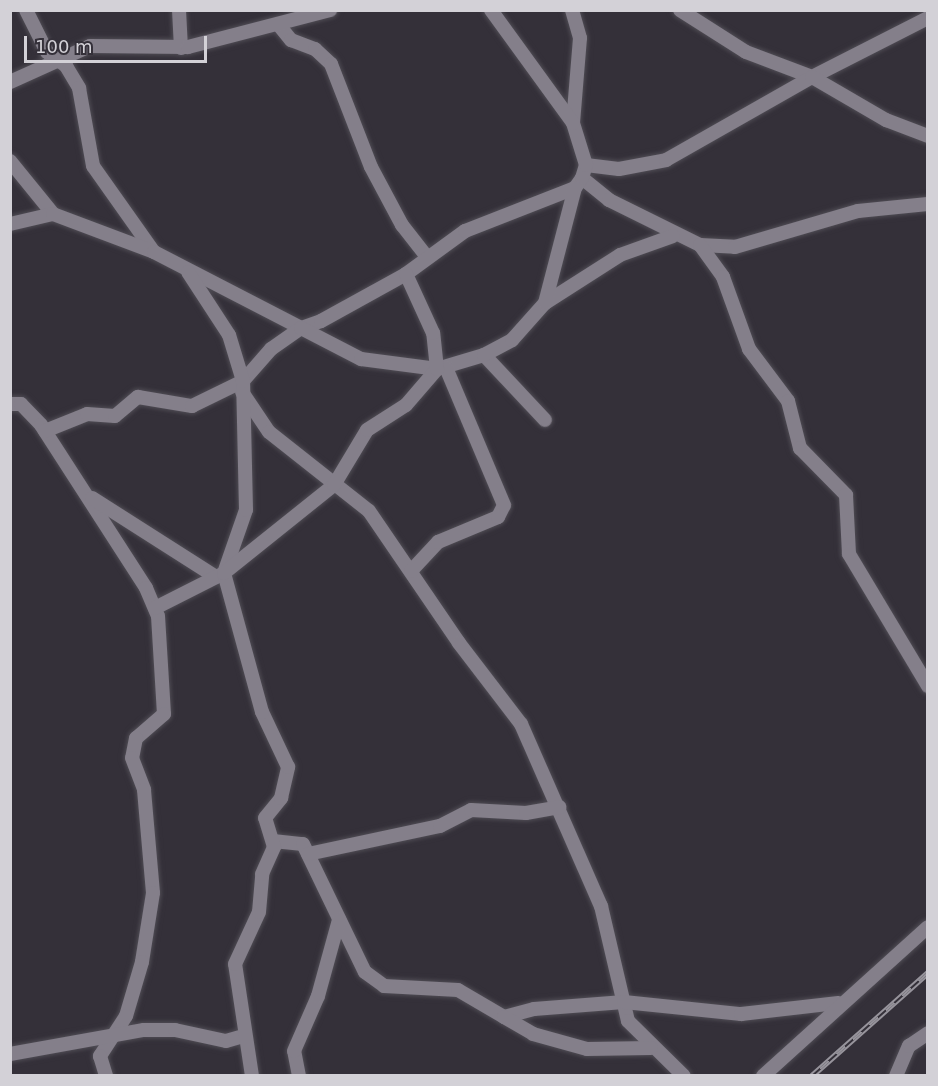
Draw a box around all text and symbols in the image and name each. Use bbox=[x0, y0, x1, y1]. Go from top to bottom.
scale bar bbox=[27, 24, 210, 62]
text: 100 m bbox=[35, 36, 93, 57]

